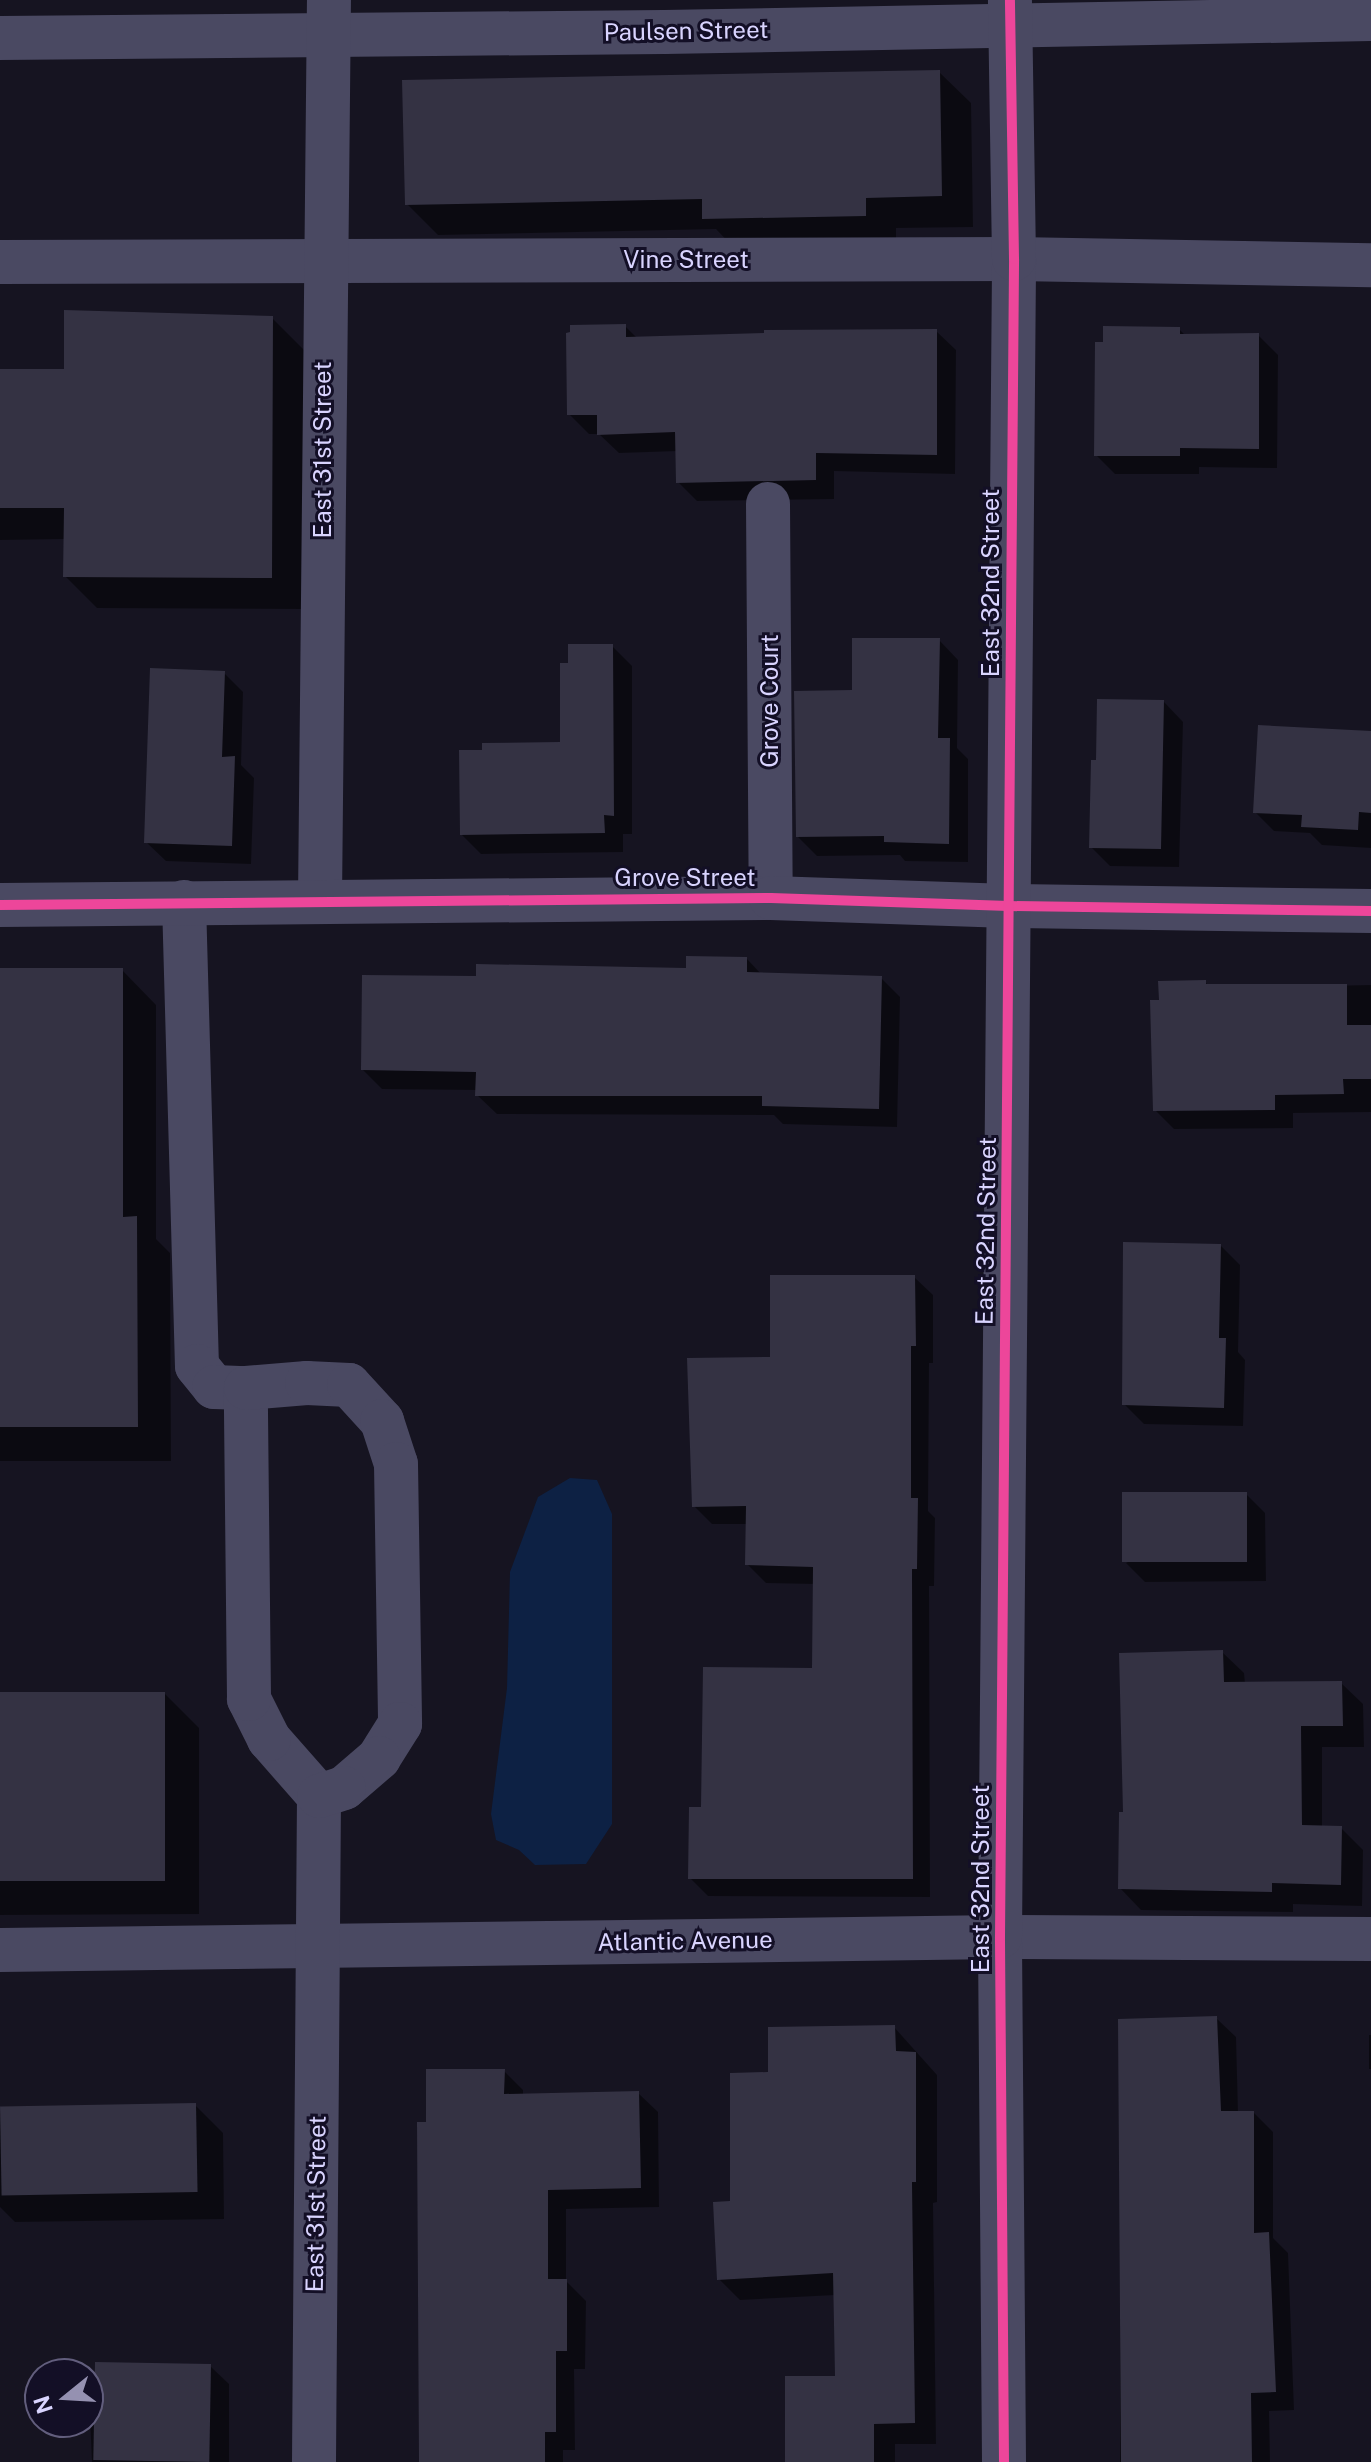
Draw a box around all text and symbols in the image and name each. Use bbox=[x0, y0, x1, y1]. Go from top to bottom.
street label: Paulsen Street bbox=[603, 15, 769, 47]
street label: Vine Street bbox=[623, 246, 749, 274]
street label: East 31st Street bbox=[309, 362, 337, 538]
street label: East 32nd Street bbox=[977, 489, 1005, 677]
street label: Grove Court bbox=[756, 634, 784, 768]
street label: Grove Street bbox=[614, 864, 756, 892]
street label: East 32nd Street bbox=[970, 1137, 1002, 1325]
street label: East 32nd Street bbox=[967, 1785, 995, 1973]
street label: Atlantic Avenue bbox=[597, 1925, 773, 1957]
street label: East 31st Street bbox=[300, 2115, 332, 2293]
north arrow bbox=[24, 2358, 104, 2438]
text: N bbox=[28, 2393, 58, 2417]

